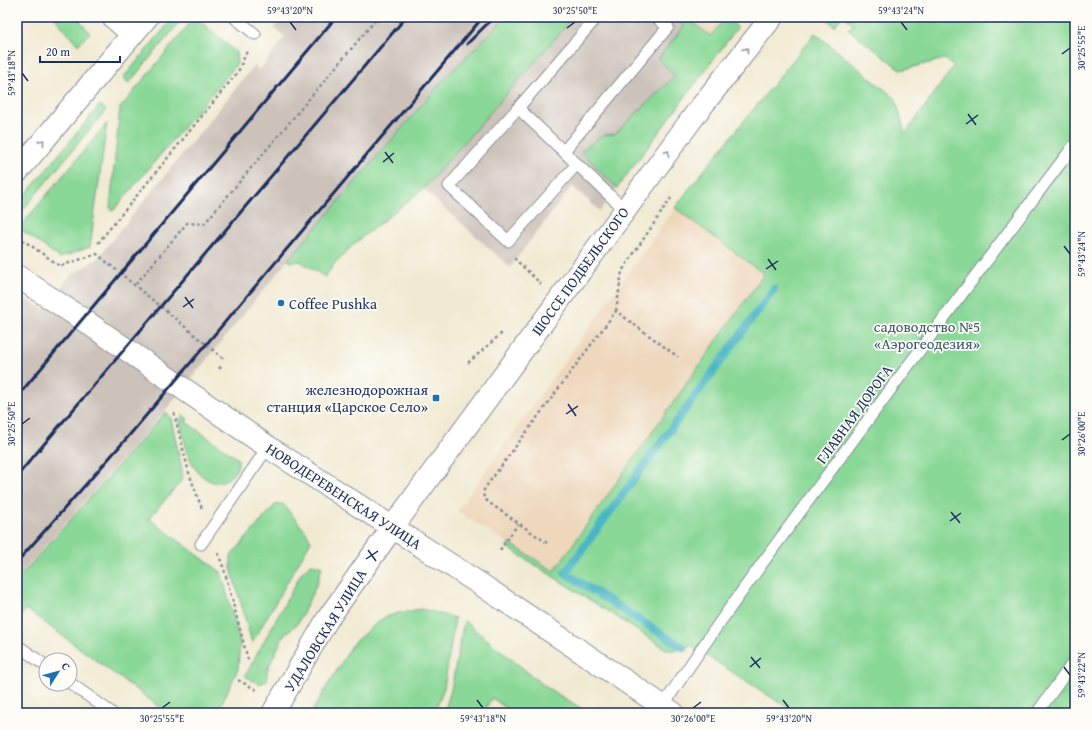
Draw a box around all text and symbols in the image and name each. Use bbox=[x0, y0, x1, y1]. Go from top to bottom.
text: 59°43'20"N bbox=[267, 3, 313, 18]
text: 30°25'50"E bbox=[553, 3, 597, 18]
text: 59°43'24"N bbox=[878, 3, 924, 18]
text: 30°25'55"E bbox=[1074, 26, 1089, 70]
scale bar bbox=[40, 38, 120, 64]
text: 20 m bbox=[46, 43, 70, 60]
one-way arrow bbox=[741, 48, 748, 55]
text: 59°43'18"N bbox=[4, 50, 19, 96]
one-way arrow bbox=[37, 140, 44, 147]
one-way arrow bbox=[662, 150, 670, 157]
street label: ШОССЕ ПОДБЕЛЬСКОГО bbox=[526, 203, 634, 339]
text: 59°43'24"N bbox=[1074, 231, 1089, 277]
place label: Coffee Pushka bbox=[289, 293, 377, 314]
marker: Coffee Pushka bbox=[276, 298, 286, 308]
park label: садоводство №5 «Аэрогеодезия» bbox=[874, 316, 980, 354]
street label: ГЛАВНАЯ ДОРОГА bbox=[811, 360, 897, 468]
place label: железнодорожная станция «Царское Село» bbox=[267, 379, 428, 417]
marker: железнодорожная станция «Царское Село» bbox=[431, 393, 441, 403]
text: 30°25'50"E bbox=[4, 402, 19, 446]
text: 30°26'00"E bbox=[1074, 412, 1089, 456]
street label: НОВОДЕРЕВЕНСКАЯ УЛИЦА bbox=[262, 438, 426, 554]
street label: УДАЛОВСКАЯ УЛИЦА bbox=[279, 565, 371, 695]
north arrow bbox=[38, 652, 78, 692]
text: 59°43'22"N bbox=[1074, 652, 1089, 698]
text: С bbox=[58, 659, 74, 673]
text: 30°25'55"E bbox=[140, 711, 184, 726]
text: 59°43'18"N bbox=[460, 711, 506, 726]
text: 30°26'00"E bbox=[671, 711, 715, 726]
text: 59°43'20"N bbox=[766, 711, 812, 726]

